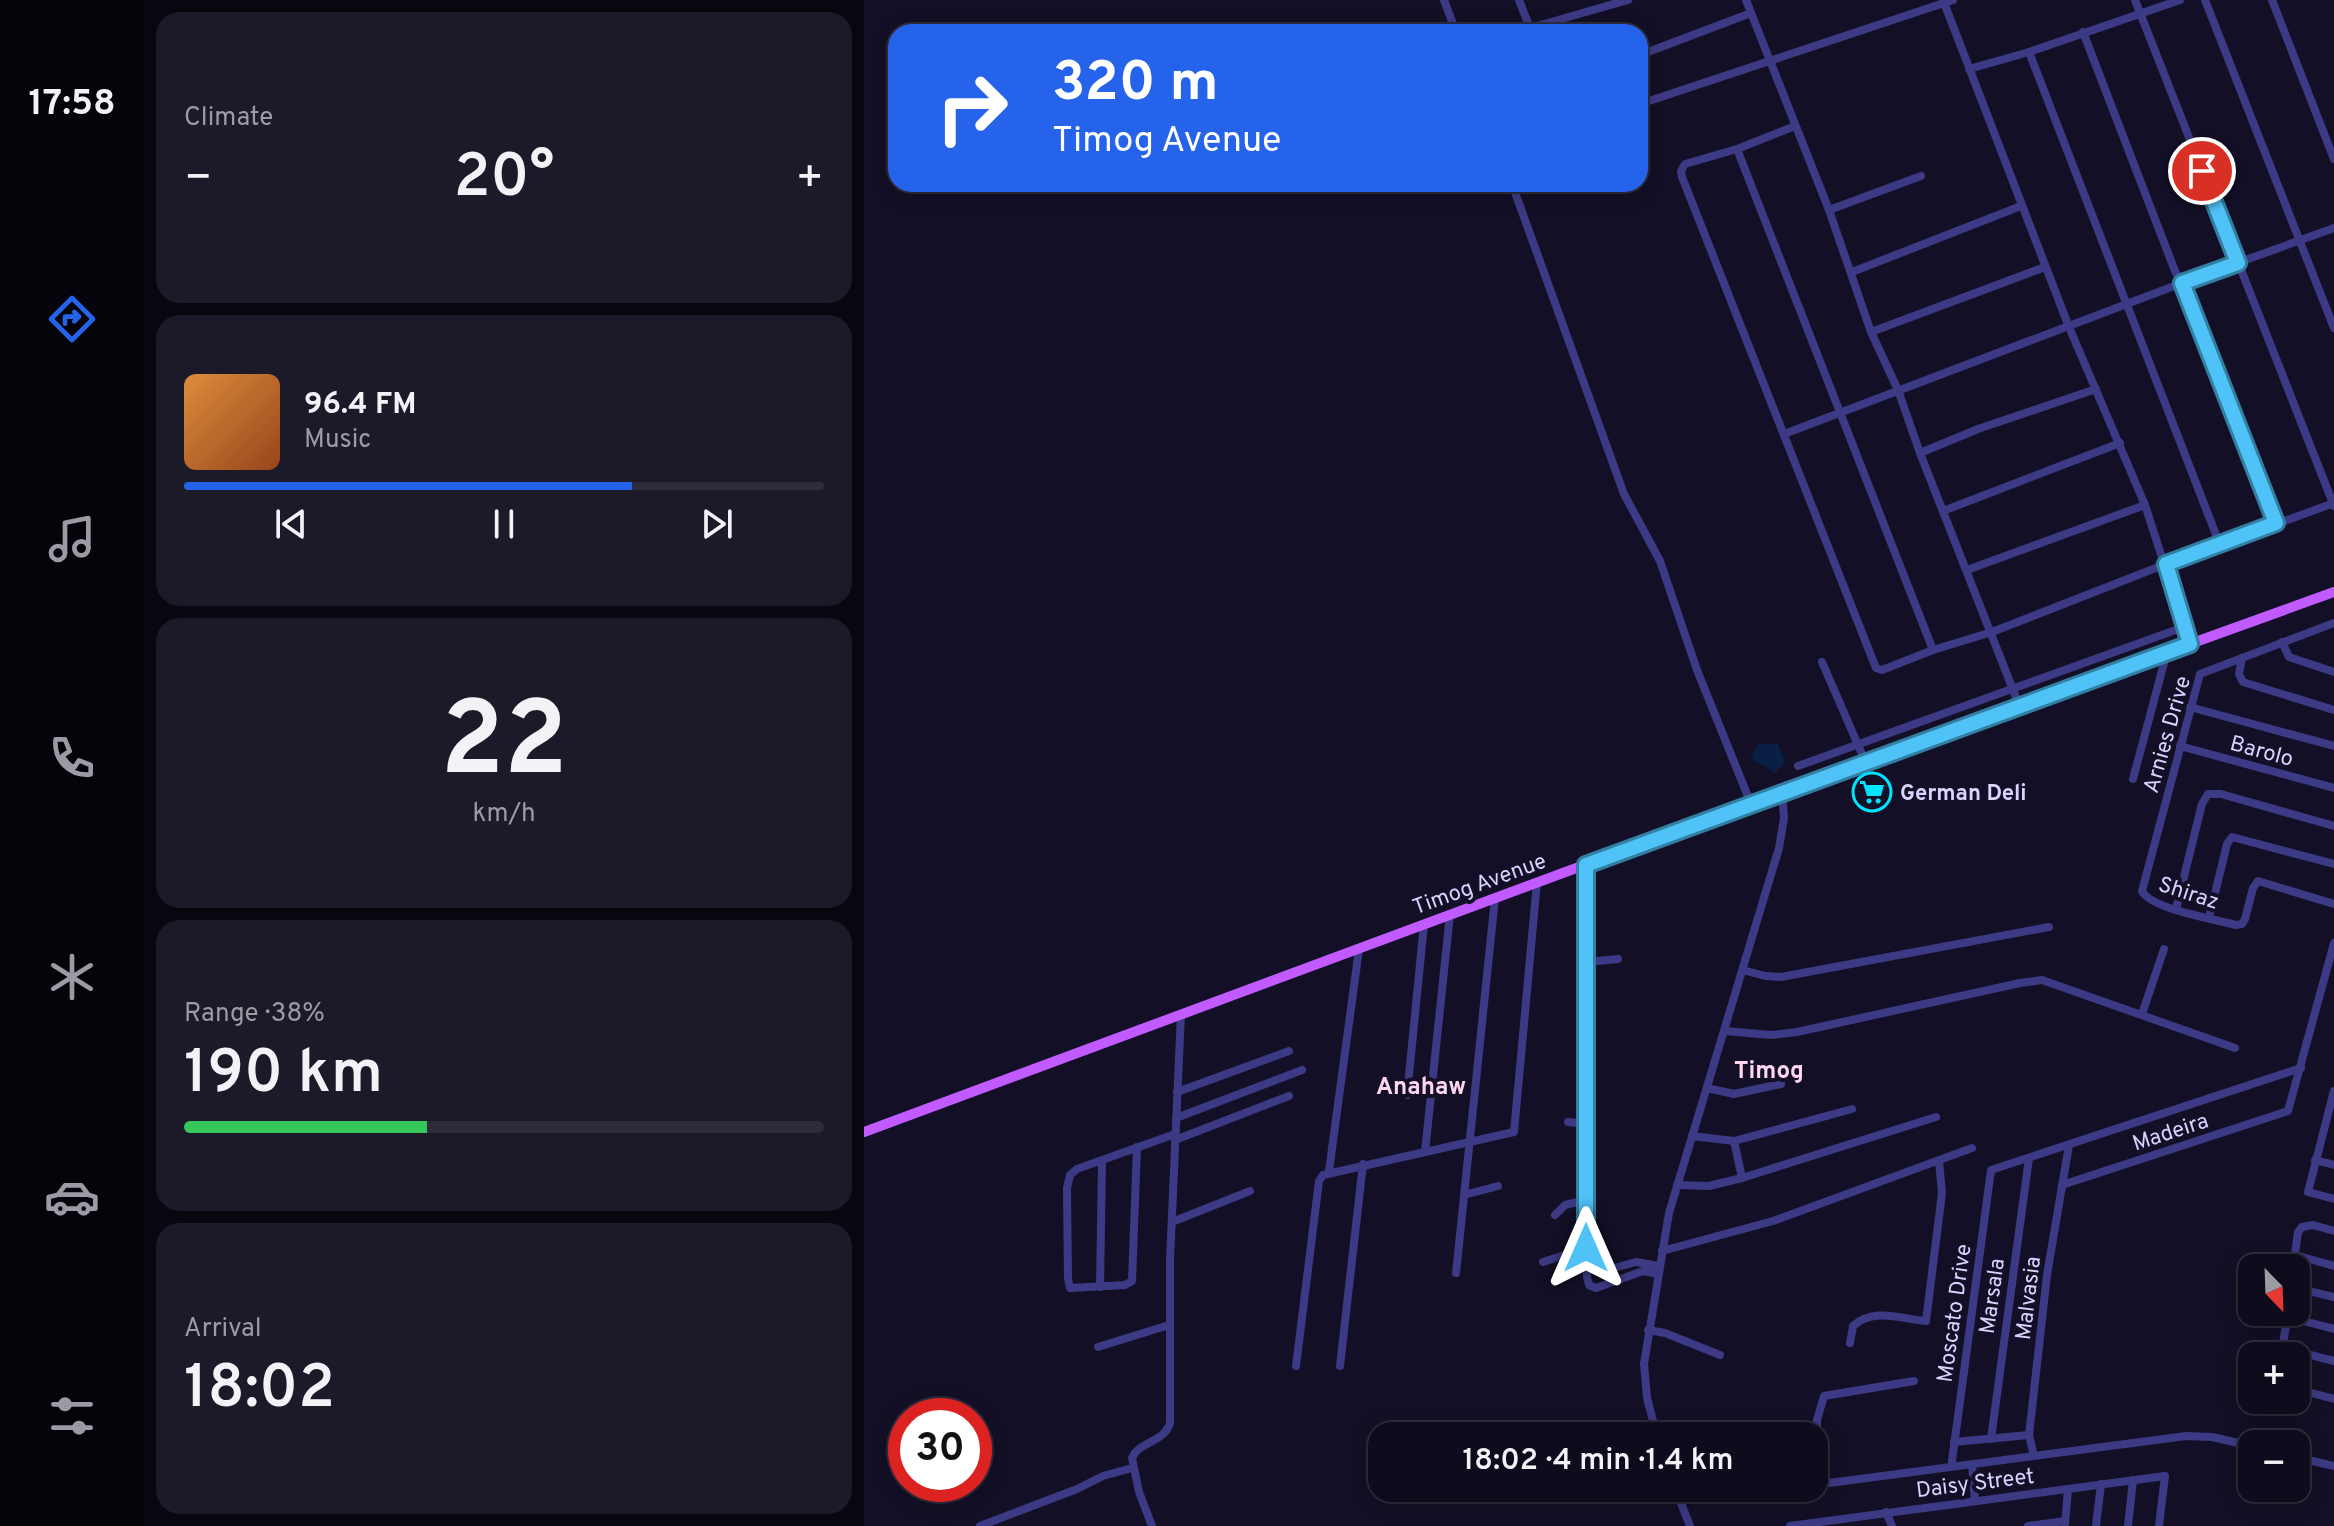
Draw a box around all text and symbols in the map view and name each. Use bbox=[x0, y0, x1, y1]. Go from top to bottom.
text: 320 m bbox=[1052, 50, 1219, 120]
icon: right bbox=[920, 56, 1024, 160]
text: 17:58 bbox=[28, 82, 116, 128]
text: Climate bbox=[184, 102, 273, 135]
text: Timog Avenue bbox=[1052, 119, 1281, 165]
pin bbox=[2168, 137, 2236, 205]
text: 20° bbox=[454, 142, 554, 218]
icon: arrive bbox=[2180, 149, 2224, 193]
text: − bbox=[184, 152, 212, 208]
text: + bbox=[796, 152, 824, 208]
icon: directions bbox=[44, 291, 100, 347]
text: 96.4 FM bbox=[304, 387, 416, 424]
text: Music bbox=[304, 424, 371, 457]
icon: previous bbox=[269, 502, 313, 546]
icon: pause bbox=[482, 502, 526, 546]
icon: next bbox=[695, 502, 739, 546]
icon: music bbox=[44, 511, 100, 567]
street label: Arnies Drive bbox=[2139, 673, 2198, 796]
text: 22 bbox=[440, 680, 568, 812]
icon: phone bbox=[44, 730, 100, 786]
street label: Barolo bbox=[2227, 731, 2296, 774]
supermarket icon: German Deli bbox=[1851, 771, 1893, 813]
place label: German Deli bbox=[1900, 781, 2027, 808]
text: km/h bbox=[472, 798, 536, 831]
street label: Timog Avenue bbox=[1409, 849, 1550, 922]
street label: Shiraz bbox=[2155, 872, 2222, 917]
icon: climate bbox=[44, 949, 100, 1005]
text: Range · 38% bbox=[184, 998, 325, 1031]
text: 190 km bbox=[184, 1038, 383, 1114]
district label: Timog bbox=[1734, 1057, 1804, 1087]
district label: Anahaw bbox=[1376, 1073, 1466, 1103]
street label: Madeira bbox=[2129, 1108, 2212, 1158]
icon: car bbox=[44, 1169, 100, 1225]
position arrow bbox=[1544, 1206, 1628, 1290]
street label: Moscato Drive bbox=[1932, 1242, 1979, 1384]
north arrow bbox=[2238, 1254, 2310, 1326]
map controls bbox=[2238, 1254, 2310, 1502]
street label: Malvasia bbox=[2011, 1255, 2048, 1342]
street label: Marsala bbox=[1975, 1257, 2012, 1336]
text: Arrival bbox=[184, 1313, 262, 1346]
button: + bbox=[2238, 1342, 2310, 1414]
text: 18:02 bbox=[184, 1353, 335, 1429]
icon: filters bbox=[44, 1388, 100, 1444]
speed limit sign: 30 bbox=[888, 1398, 992, 1502]
button: − bbox=[2238, 1430, 2310, 1502]
text: 18:02 · 4 min · 1.4 km bbox=[1463, 1443, 1733, 1480]
street label: Daisy Street bbox=[1915, 1464, 2036, 1505]

